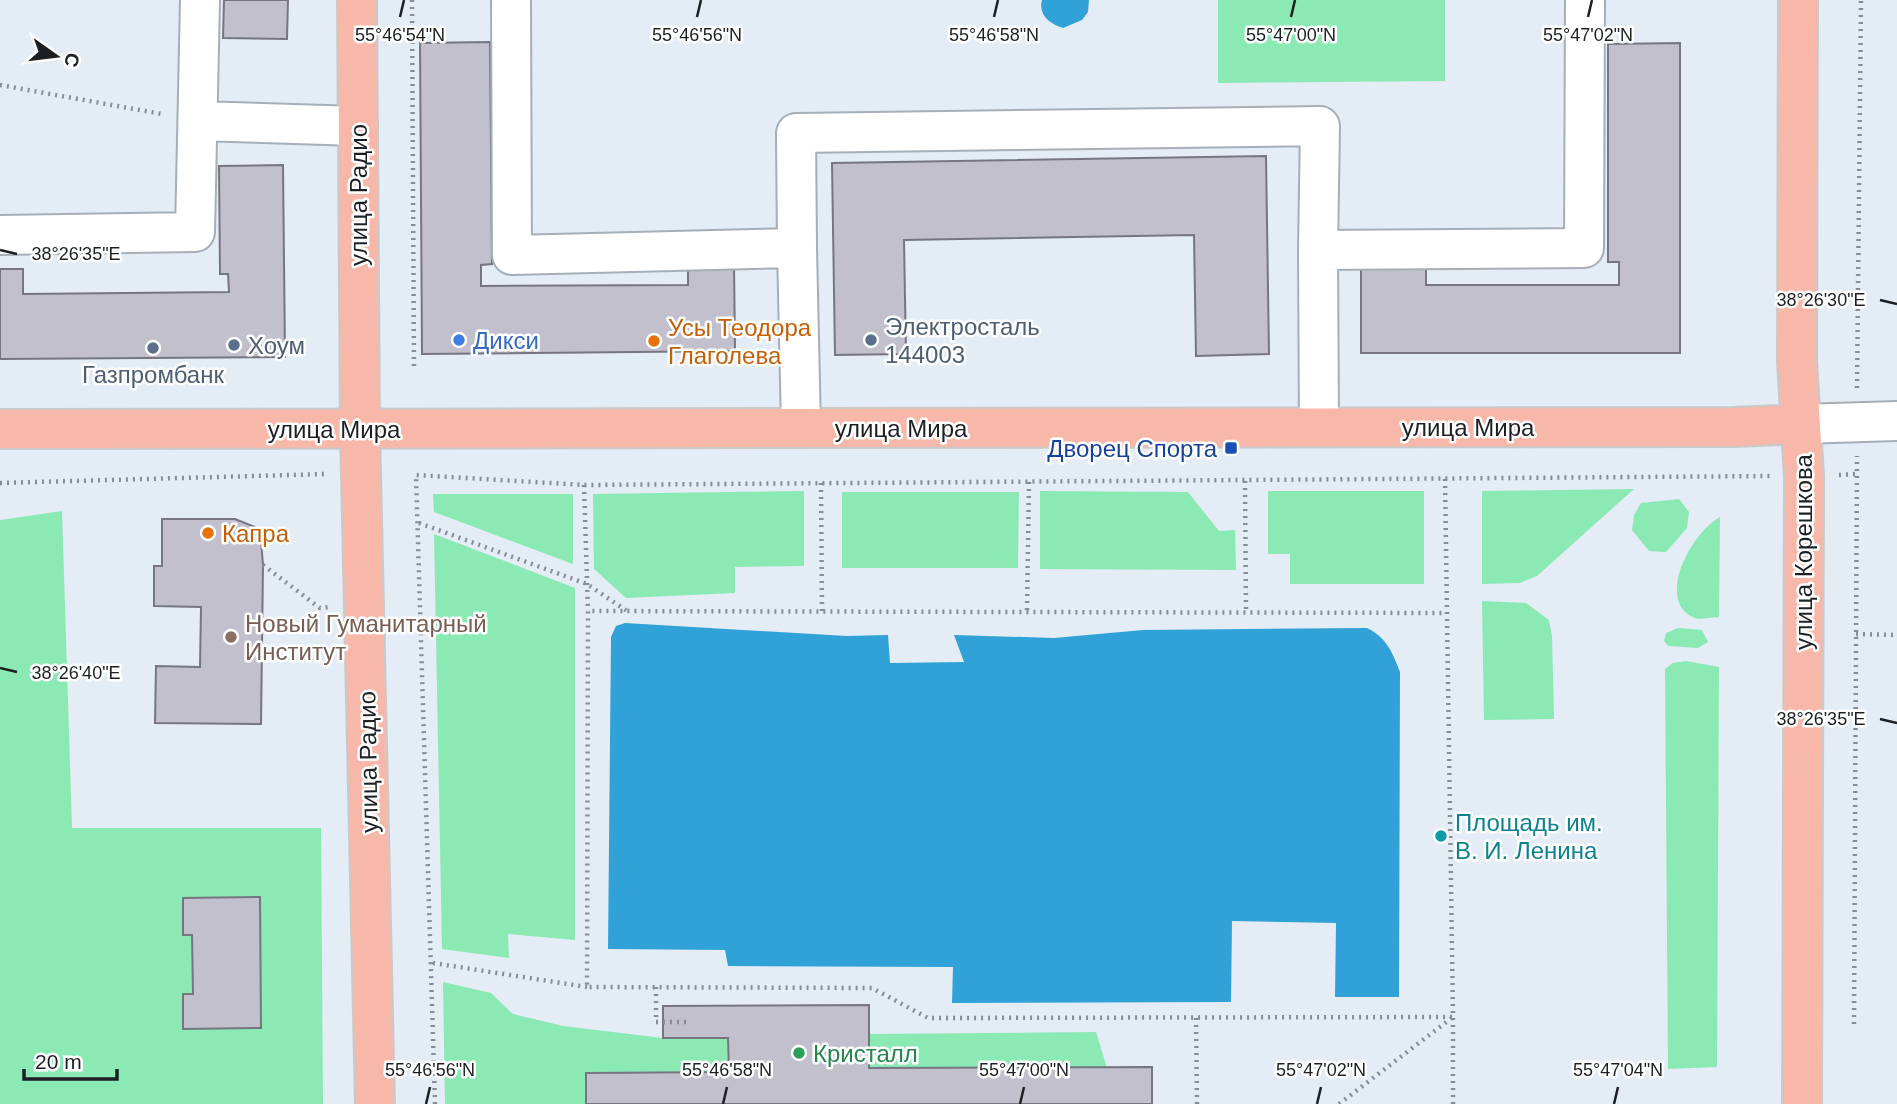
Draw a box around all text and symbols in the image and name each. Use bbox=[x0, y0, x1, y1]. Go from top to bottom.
north arrow bbox=[21, 21, 91, 91]
text: 55°46'54"N bbox=[355, 25, 445, 45]
text: 55°46'56"N bbox=[652, 25, 742, 45]
text: 55°46'58"N bbox=[949, 25, 1039, 45]
text: 55°47'00"N bbox=[1246, 25, 1336, 45]
text: 55°47'02"N bbox=[1543, 25, 1633, 45]
text: С bbox=[60, 51, 84, 69]
street label: улица Радио bbox=[345, 124, 372, 266]
text: 38°26'35"E bbox=[31, 244, 121, 264]
text: 38°26'30"E bbox=[1776, 290, 1866, 310]
place label: Электросталь 144003 bbox=[885, 313, 1040, 368]
place label: Усы Теодора Глаголева bbox=[668, 314, 812, 369]
place label: Дикси bbox=[473, 327, 539, 354]
place label: Хоум bbox=[248, 332, 305, 359]
marker: Дикси bbox=[451, 332, 467, 348]
marker: Электросталь 144003 bbox=[863, 332, 879, 348]
marker: Усы Теодора Глаголева bbox=[646, 333, 662, 349]
marker: Хоум bbox=[226, 337, 242, 353]
marker: Газпромбанк bbox=[145, 340, 161, 356]
place label: Газпромбанк bbox=[82, 361, 224, 388]
street label: улица Мира bbox=[1402, 414, 1535, 441]
street label: улица Мира bbox=[835, 415, 968, 442]
street label: улица Мира bbox=[268, 416, 401, 443]
place label: Дворец Спорта bbox=[1047, 435, 1218, 462]
marker: Дворец Спорта bbox=[1223, 440, 1239, 456]
street label: улица Корешкова bbox=[1790, 453, 1817, 650]
place label: Капра bbox=[222, 520, 290, 547]
marker: Капра bbox=[200, 525, 216, 541]
place label: Новый Гуманитарный Институт bbox=[245, 610, 487, 665]
marker: Новый Гуманитарный Институт bbox=[223, 629, 239, 645]
text: 38°26'40"E bbox=[31, 663, 121, 683]
street label: улица Радио bbox=[353, 691, 383, 833]
text: 38°26'35"E bbox=[1776, 709, 1866, 729]
place label: Площадь им. В. И. Ленина bbox=[1455, 809, 1603, 864]
marker: Площадь им. В. И. Ленина bbox=[1433, 828, 1449, 844]
scale bar bbox=[24, 1038, 117, 1082]
place label: Кристалл bbox=[813, 1040, 918, 1067]
marker: Кристалл bbox=[791, 1045, 807, 1061]
text: 20 m bbox=[35, 1050, 82, 1073]
text: 55°46'56"N bbox=[385, 1060, 475, 1080]
text: 55°46'58"N bbox=[682, 1060, 772, 1080]
text: 55°47'00"N bbox=[979, 1060, 1069, 1080]
text: 55°47'02"N bbox=[1276, 1060, 1366, 1080]
text: 55°47'04"N bbox=[1573, 1060, 1663, 1080]

